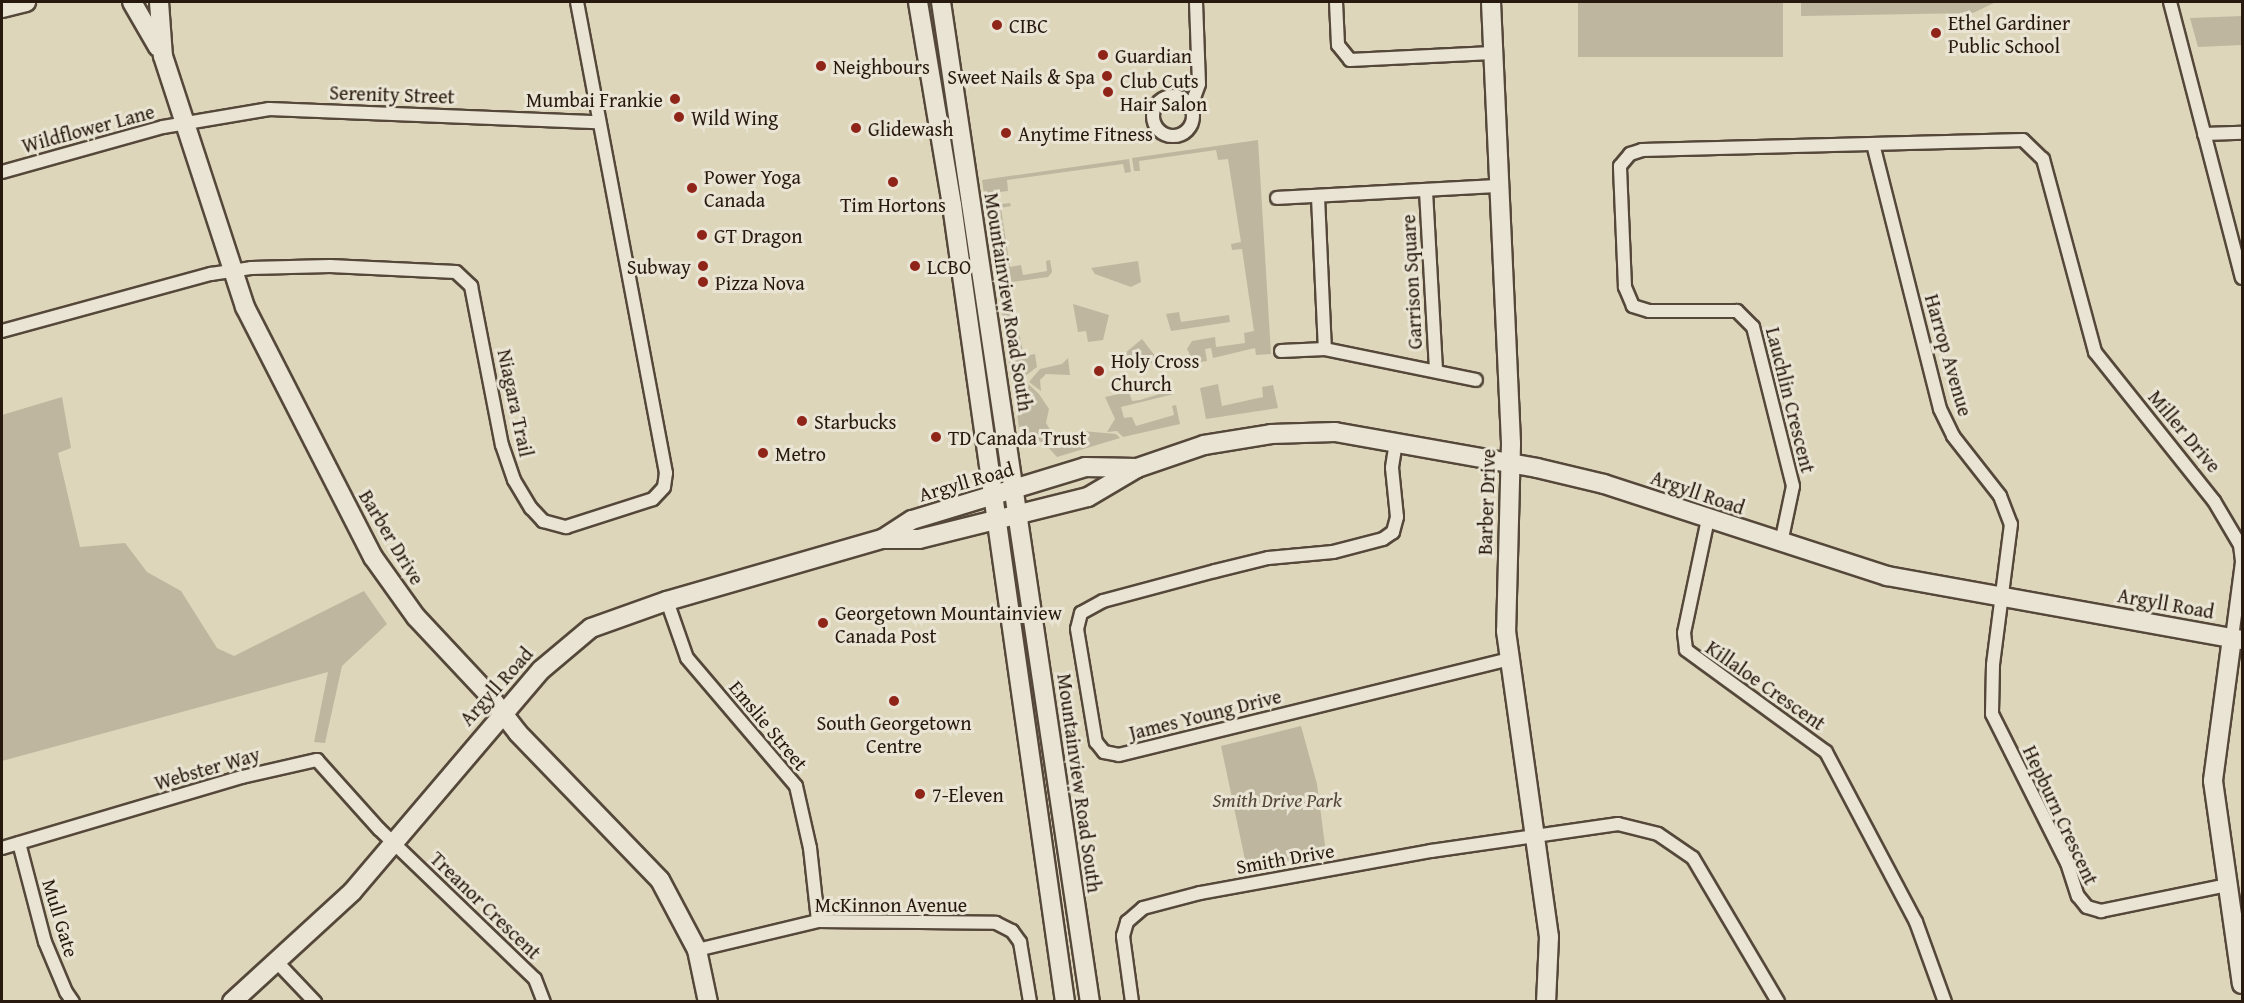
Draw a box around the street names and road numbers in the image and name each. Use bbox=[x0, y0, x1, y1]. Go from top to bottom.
street label: Serenity Street bbox=[329, 80, 455, 108]
street label: Wildflower Lane bbox=[19, 99, 157, 157]
street label: Mountainview Road South bbox=[980, 191, 1038, 413]
street label: Garrison Square bbox=[1395, 214, 1427, 350]
street label: Harrop Avenue bbox=[1920, 291, 1978, 419]
street label: Lauchlin Crescent bbox=[1761, 325, 1821, 475]
street label: Niagara Trail bbox=[493, 347, 539, 459]
street label: Miller Drive bbox=[2144, 385, 2226, 477]
street label: Barber Drive bbox=[1472, 448, 1500, 556]
street label: Argyll Road bbox=[916, 456, 1016, 506]
street label: Argyll Road bbox=[1648, 465, 1748, 519]
street label: Barber Drive bbox=[354, 485, 430, 589]
street label: Argyll Road bbox=[2116, 583, 2216, 623]
street label: Killaloe Crescent bbox=[1702, 635, 1830, 735]
street label: Argyll Road bbox=[454, 642, 538, 730]
street label: Mountainview Road South bbox=[1053, 672, 1107, 894]
street label: Emslie Street bbox=[724, 675, 814, 775]
street label: James Young Drive bbox=[1126, 683, 1284, 745]
street label: Webster Way bbox=[151, 741, 263, 795]
street label: Hepburn Crescent bbox=[2018, 741, 2104, 889]
street label: Smith Drive bbox=[1234, 838, 1336, 878]
street label: Treanor Crescent bbox=[426, 846, 546, 964]
street label: Mull Gate bbox=[38, 876, 84, 960]
street label: McKinnon Avenue bbox=[815, 892, 967, 916]

